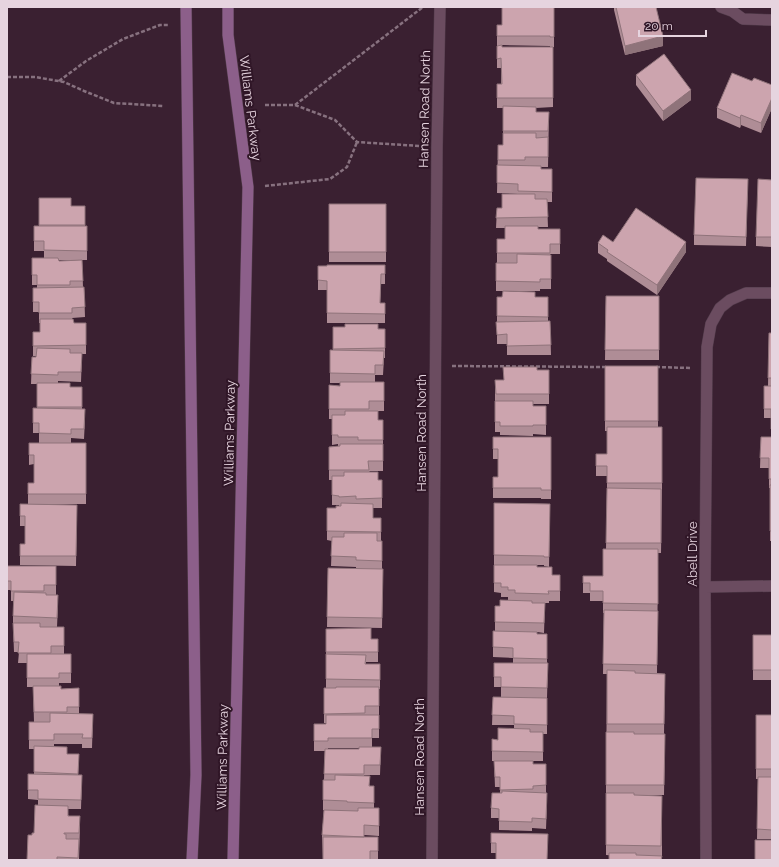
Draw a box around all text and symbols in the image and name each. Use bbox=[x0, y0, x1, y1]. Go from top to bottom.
scale bar bbox=[639, 12, 706, 38]
text: 20 m bbox=[645, 19, 673, 33]
street label: Hansen Road North bbox=[416, 50, 433, 168]
street label: Williams Parkway bbox=[237, 55, 264, 162]
street label: Hansen Road North bbox=[414, 374, 429, 492]
street label: Williams Parkway bbox=[221, 380, 238, 486]
street label: Abell Drive bbox=[685, 521, 700, 587]
street label: Hansen Road North bbox=[412, 698, 427, 816]
street label: Williams Parkway bbox=[214, 704, 231, 810]

